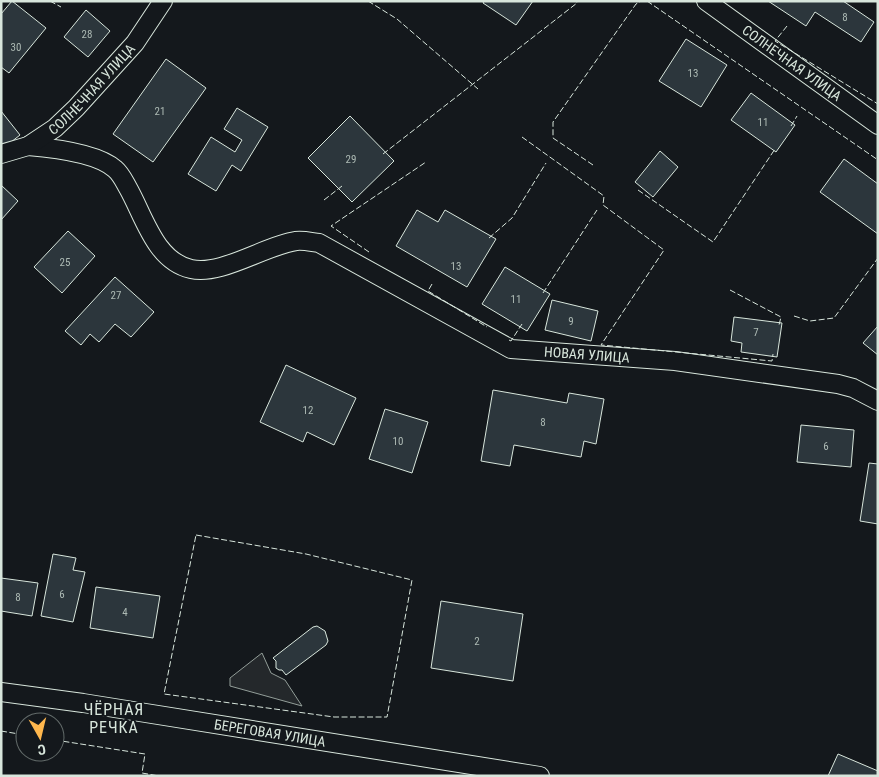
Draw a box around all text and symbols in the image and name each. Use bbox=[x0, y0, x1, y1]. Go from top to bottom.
house number: 8 bbox=[842, 11, 848, 24]
street label: СОЛНЕЧНАЯ УЛИЦА bbox=[739, 22, 845, 104]
house number: 28 bbox=[82, 28, 92, 41]
house number: 30 bbox=[11, 41, 21, 54]
street label: СОЛНЕЧНАЯ УЛИЦА bbox=[46, 41, 138, 138]
house number: 13 bbox=[688, 67, 698, 80]
house number: 21 bbox=[155, 105, 165, 118]
house number: 11 bbox=[758, 116, 768, 129]
house number: 29 bbox=[346, 153, 356, 166]
house number: 25 bbox=[60, 256, 70, 269]
house number: 13 bbox=[451, 260, 461, 273]
house number: 27 bbox=[111, 289, 121, 302]
house number: 11 bbox=[511, 293, 521, 306]
house number: 9 bbox=[568, 315, 574, 328]
house number: 7 bbox=[753, 326, 759, 339]
street label: НОВАЯ УЛИЦА bbox=[544, 343, 630, 366]
house number: 12 bbox=[303, 404, 313, 417]
house number: 8 bbox=[540, 416, 546, 429]
house number: 10 bbox=[393, 435, 403, 448]
house number: 6 bbox=[823, 440, 829, 453]
house number: 6 bbox=[59, 588, 65, 601]
house number: 8 bbox=[15, 591, 21, 604]
house number: 4 bbox=[122, 606, 128, 619]
house number: 2 bbox=[474, 635, 480, 648]
district label: ЧЁРНАЯ РЕЧКА bbox=[84, 700, 144, 737]
north arrow bbox=[15, 712, 65, 762]
street label: БЕРЕГОВАЯ УЛИЦА bbox=[213, 716, 327, 750]
text: С bbox=[37, 741, 47, 758]

